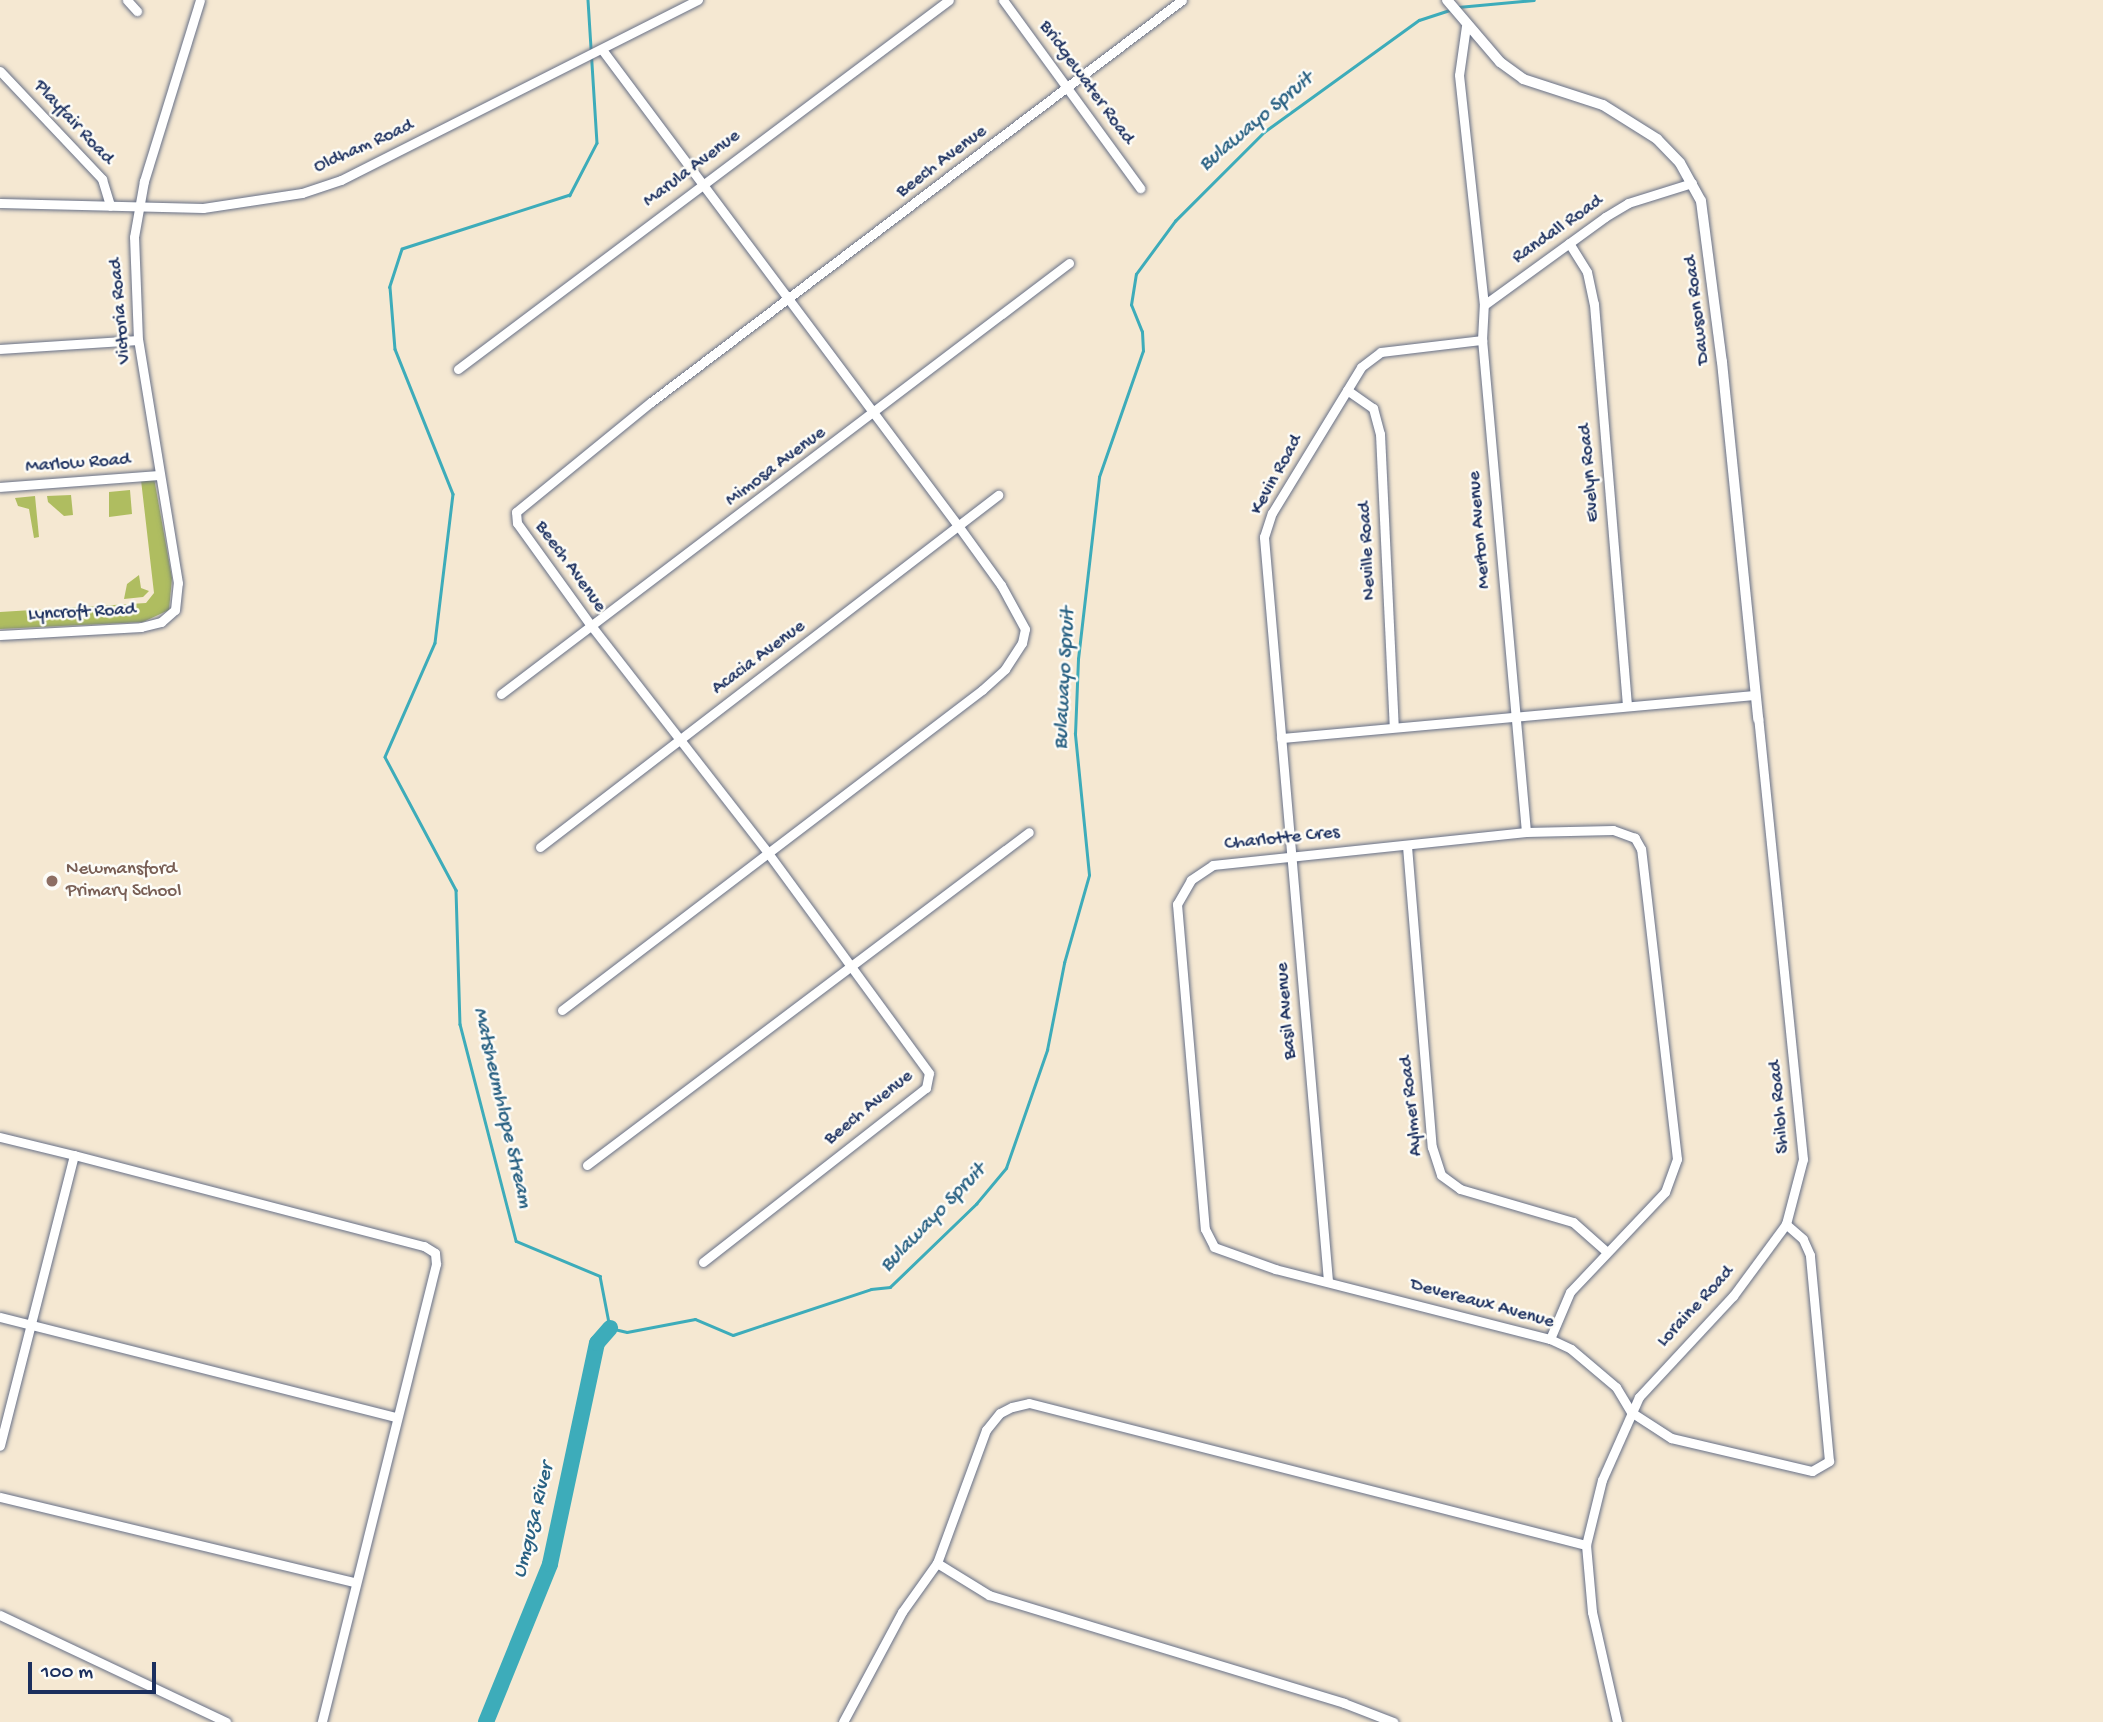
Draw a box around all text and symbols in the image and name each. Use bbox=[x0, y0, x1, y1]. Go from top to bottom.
street label: Bridgewater Road bbox=[1033, 16, 1139, 150]
water label: Bulawayo Spruit bbox=[1195, 68, 1319, 178]
street label: Playfair Road bbox=[28, 76, 118, 170]
street label: Oldham Road bbox=[310, 115, 418, 179]
street label: Beech Avenue bbox=[892, 121, 992, 203]
street label: Marula Avenue bbox=[639, 125, 745, 213]
street label: Randall Road bbox=[1508, 190, 1608, 270]
street label: Dawson Road bbox=[1680, 254, 1716, 366]
street label: Victoria Road bbox=[105, 257, 137, 365]
street label: Mimosa Avenue bbox=[721, 422, 831, 512]
street label: Evelyn Road bbox=[1574, 423, 1606, 523]
street label: Kevin Road bbox=[1246, 431, 1308, 519]
street label: Marlow Road bbox=[25, 449, 131, 479]
street label: Merton Avenue bbox=[1464, 470, 1496, 590]
street label: Neville Road bbox=[1354, 501, 1382, 601]
street label: Beech Avenue bbox=[529, 517, 611, 617]
street label: Lyncroft Road bbox=[28, 599, 136, 627]
water label: Bulawayo Spruit bbox=[1050, 608, 1082, 750]
street label: Acacia Avenue bbox=[708, 616, 810, 700]
street label: Charlotte Cres bbox=[1223, 822, 1341, 856]
place label: Newmansford Primary School bbox=[66, 859, 181, 903]
marker: Newmansford Primary School bbox=[44, 873, 60, 889]
street label: Basil Avenue bbox=[1271, 962, 1303, 1060]
water label: Matsheumhlope Stream bbox=[466, 1005, 536, 1211]
street label: Aylmer Road bbox=[1395, 1055, 1429, 1157]
street label: Shiloh Road bbox=[1765, 1059, 1795, 1155]
street label: Beech Avenue bbox=[820, 1065, 918, 1151]
water label: Bulawayo Spruit bbox=[876, 1159, 992, 1279]
street label: Loraine Road bbox=[1653, 1262, 1739, 1352]
street label: Devereaux Avenue bbox=[1408, 1274, 1556, 1334]
water label: Umguza River bbox=[509, 1461, 561, 1581]
scale bar bbox=[32, 1648, 159, 1692]
text: 100 m bbox=[41, 1661, 93, 1686]

